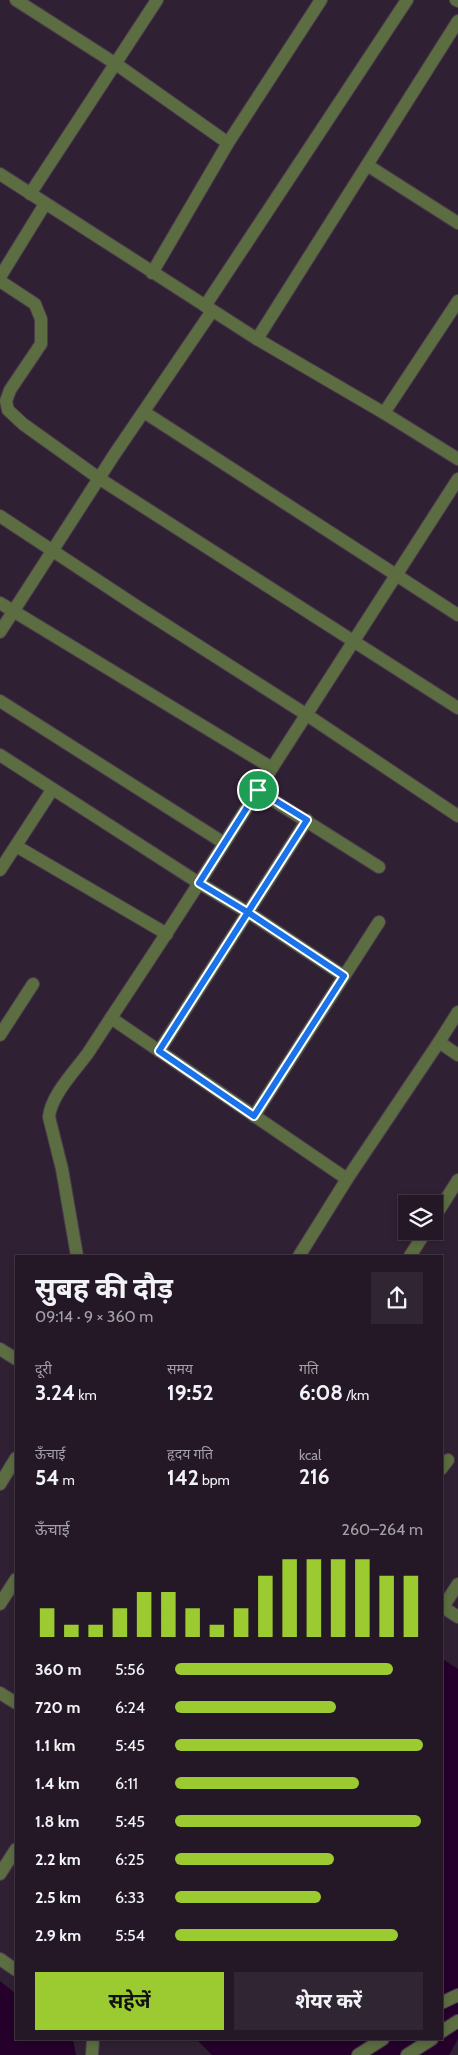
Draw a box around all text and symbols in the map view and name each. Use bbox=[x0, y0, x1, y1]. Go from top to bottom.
pin bbox=[237, 769, 279, 811]
icon: arrive bbox=[244, 776, 272, 804]
map controls bbox=[398, 1195, 443, 1240]
button: layers bbox=[398, 1195, 443, 1240]
text: सुबह की दौड़ bbox=[35, 1271, 173, 1305]
button: share bbox=[371, 1272, 423, 1324]
text: 09:14 · 9 × 360 m bbox=[35, 1307, 153, 1326]
text: दूरी bbox=[35, 1360, 52, 1378]
text: समय bbox=[167, 1360, 193, 1378]
text: गति bbox=[299, 1360, 319, 1378]
text: 3.24 bbox=[35, 1380, 75, 1405]
text: 19:52 bbox=[167, 1380, 214, 1405]
text: 6:08 bbox=[299, 1380, 343, 1405]
text: km bbox=[75, 1386, 97, 1404]
text: /km bbox=[343, 1386, 369, 1404]
text: ऊँचाई bbox=[35, 1445, 65, 1463]
text: हृदय गति bbox=[167, 1445, 213, 1463]
text: kcal bbox=[299, 1446, 321, 1464]
text: 216 bbox=[299, 1464, 330, 1489]
text: 54 bbox=[35, 1465, 59, 1490]
text: 142 bbox=[167, 1465, 199, 1490]
text: m bbox=[59, 1471, 75, 1489]
text: bpm bbox=[199, 1471, 230, 1489]
text: ऊँचाई bbox=[35, 1520, 70, 1539]
text: 260–264 m bbox=[342, 1520, 423, 1539]
text: 360 m bbox=[35, 1660, 81, 1679]
text: 5:56 bbox=[115, 1660, 145, 1679]
text: 720 m bbox=[35, 1698, 80, 1717]
text: 6:24 bbox=[115, 1698, 145, 1717]
text: 1.1 km bbox=[35, 1736, 75, 1755]
text: 5:45 bbox=[115, 1736, 145, 1755]
text: 1.4 km bbox=[35, 1774, 80, 1793]
text: 6:11 bbox=[115, 1774, 138, 1793]
text: 1.8 km bbox=[35, 1812, 79, 1831]
text: 5:45 bbox=[115, 1812, 145, 1831]
text: 2.2 km bbox=[35, 1850, 81, 1869]
text: 6:25 bbox=[115, 1850, 144, 1869]
text: 2.5 km bbox=[35, 1888, 81, 1907]
text: 6:33 bbox=[115, 1888, 145, 1907]
text: 2.9 km bbox=[35, 1926, 81, 1945]
text: 5:54 bbox=[115, 1926, 145, 1945]
button: सहेजें bbox=[35, 1972, 224, 2030]
button: शेयर करें bbox=[234, 1972, 423, 2030]

